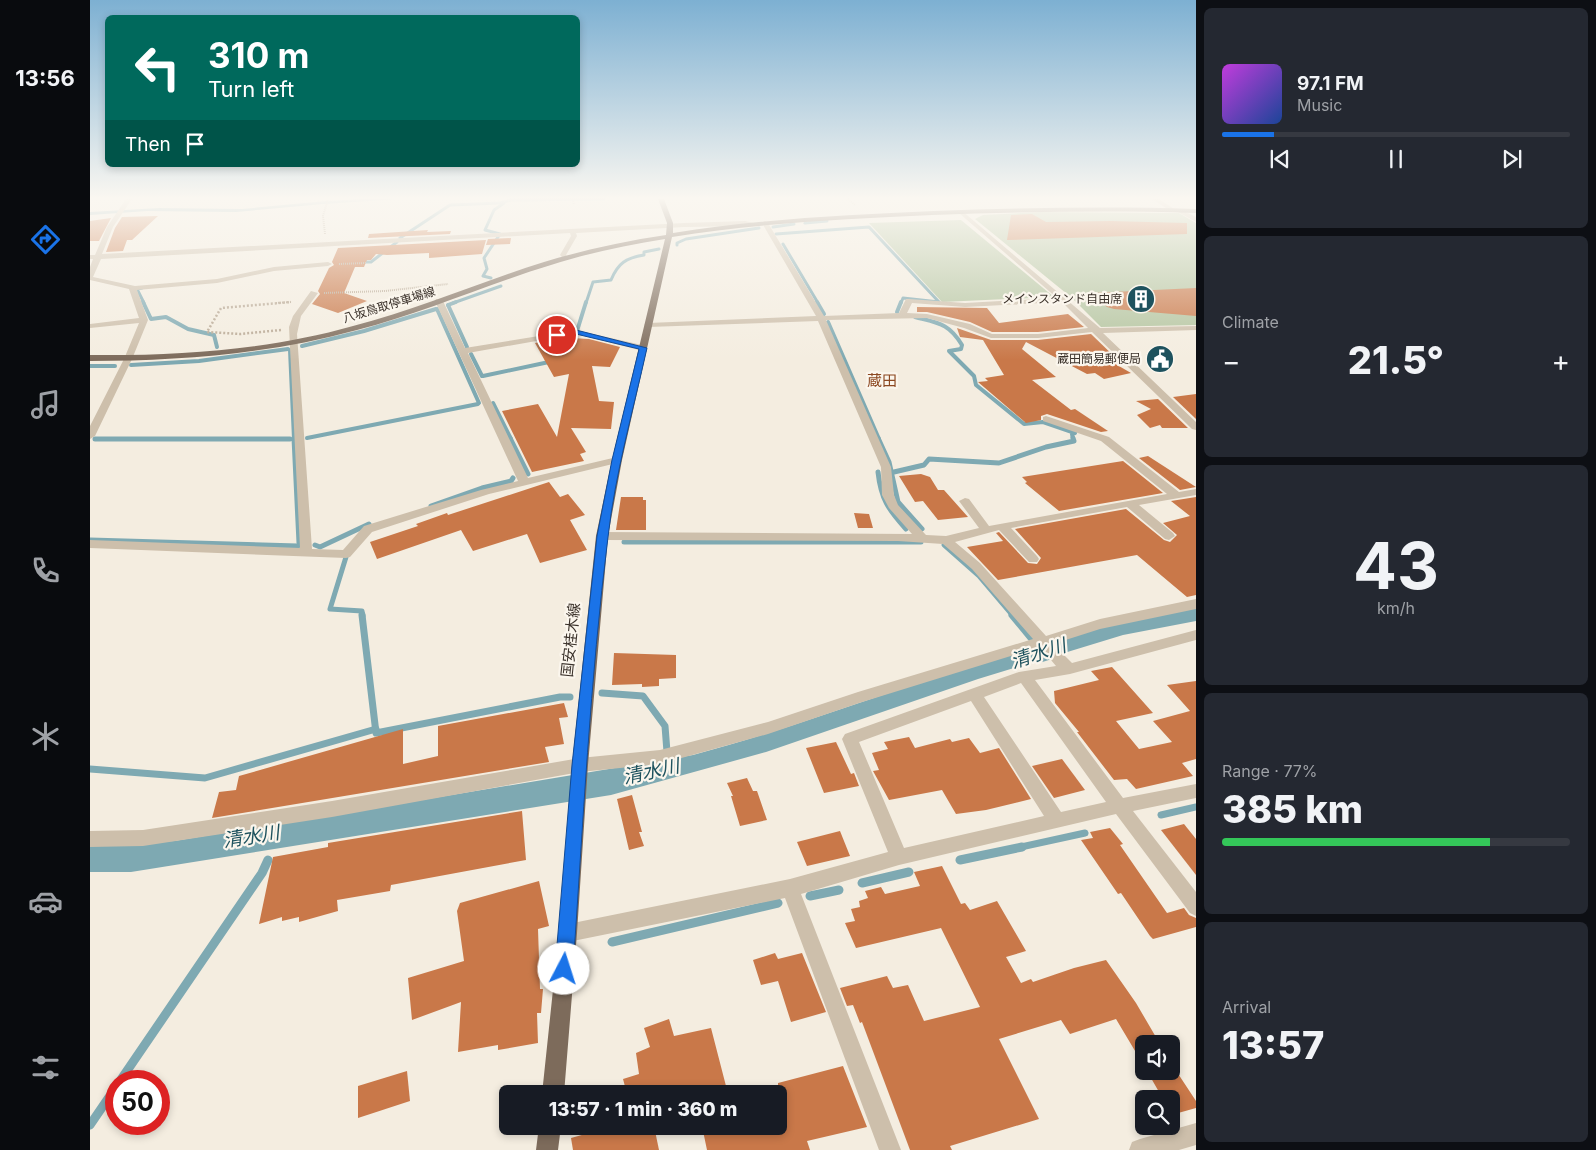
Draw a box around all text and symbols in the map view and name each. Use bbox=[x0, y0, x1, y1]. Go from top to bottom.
text: 310 m bbox=[208, 34, 310, 76]
icon: left bbox=[125, 35, 190, 100]
text: 13:56 bbox=[15, 65, 75, 91]
text: 97.1 FM bbox=[1297, 72, 1364, 95]
text: Turn left bbox=[208, 76, 294, 102]
text: Music bbox=[1297, 95, 1342, 115]
icon: arrive bbox=[181, 130, 209, 158]
text: Then bbox=[125, 133, 171, 156]
icon: previous bbox=[1266, 145, 1294, 173]
icon: pause bbox=[1382, 145, 1410, 173]
icon: next bbox=[1498, 145, 1526, 173]
icon: directions bbox=[28, 222, 63, 257]
street label: 八坂鳥取停車場線 bbox=[341, 283, 437, 326]
building icon: メインスタンド自由席 bbox=[1126, 284, 1156, 314]
place label: メインスタンド自由席 bbox=[1002, 291, 1122, 306]
text: Climate bbox=[1222, 312, 1279, 332]
pin bbox=[536, 314, 578, 356]
icon: arrive bbox=[543, 321, 571, 349]
text: 21.5° bbox=[1348, 337, 1444, 383]
public building icon: 蔵田簡易郵便局 bbox=[1145, 344, 1175, 374]
text: − bbox=[1222, 344, 1241, 378]
text: + bbox=[1551, 344, 1570, 378]
place label: 蔵田簡易郵便局 bbox=[1057, 351, 1141, 366]
district label: 蔵田 bbox=[867, 371, 897, 390]
icon: music bbox=[28, 387, 63, 422]
text: 43 bbox=[1353, 526, 1439, 605]
icon: phone bbox=[28, 553, 63, 588]
text: km/h bbox=[1377, 598, 1415, 618]
street label: 国安桂木線 bbox=[557, 602, 584, 678]
water label: 清水川 bbox=[1007, 633, 1071, 673]
icon: climate bbox=[28, 719, 63, 754]
water label: 清水川 bbox=[621, 754, 683, 789]
text: Range · 77% bbox=[1222, 761, 1318, 781]
text: 385 km bbox=[1222, 786, 1363, 832]
water label: 清水川 bbox=[221, 820, 283, 852]
icon: car bbox=[28, 884, 63, 919]
position arrow bbox=[537, 942, 589, 994]
text: Arrival bbox=[1222, 997, 1271, 1017]
text: 13:57 bbox=[1222, 1022, 1324, 1068]
map controls bbox=[1135, 1035, 1180, 1135]
button: sound bbox=[1135, 1035, 1180, 1080]
icon: filters bbox=[28, 1050, 63, 1085]
speed limit sign: 50 bbox=[105, 1070, 170, 1135]
button: search bbox=[1135, 1090, 1180, 1135]
text: 13:57 · 1 min · 360 m bbox=[549, 1098, 737, 1121]

